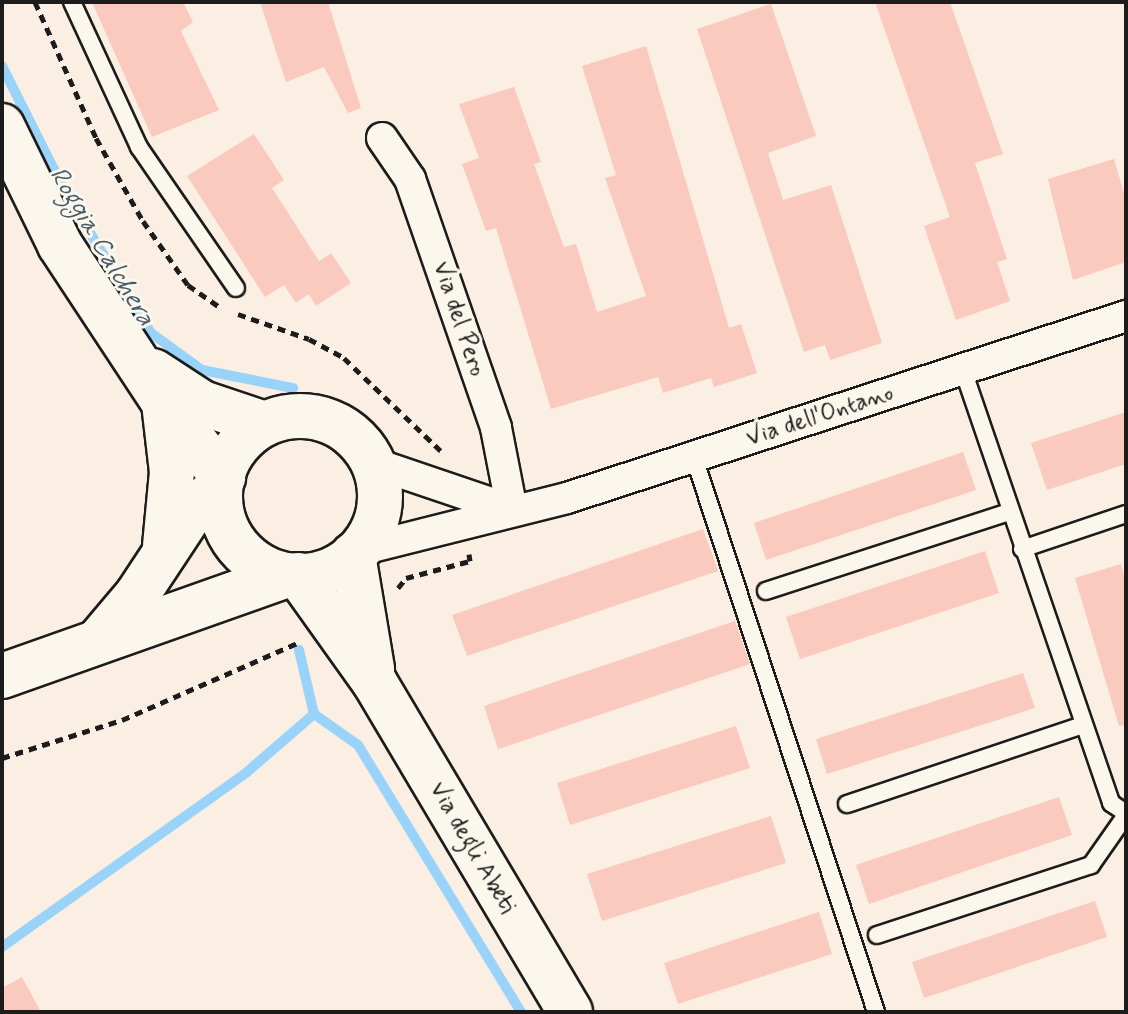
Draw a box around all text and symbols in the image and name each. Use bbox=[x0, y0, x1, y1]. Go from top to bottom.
water label: Roggia Calchera bbox=[41, 162, 161, 332]
street label: Via del Pero bbox=[426, 259, 492, 379]
street label: Via dell'Ontano bbox=[742, 379, 898, 453]
street label: Via degli Abeti bbox=[423, 777, 521, 919]

